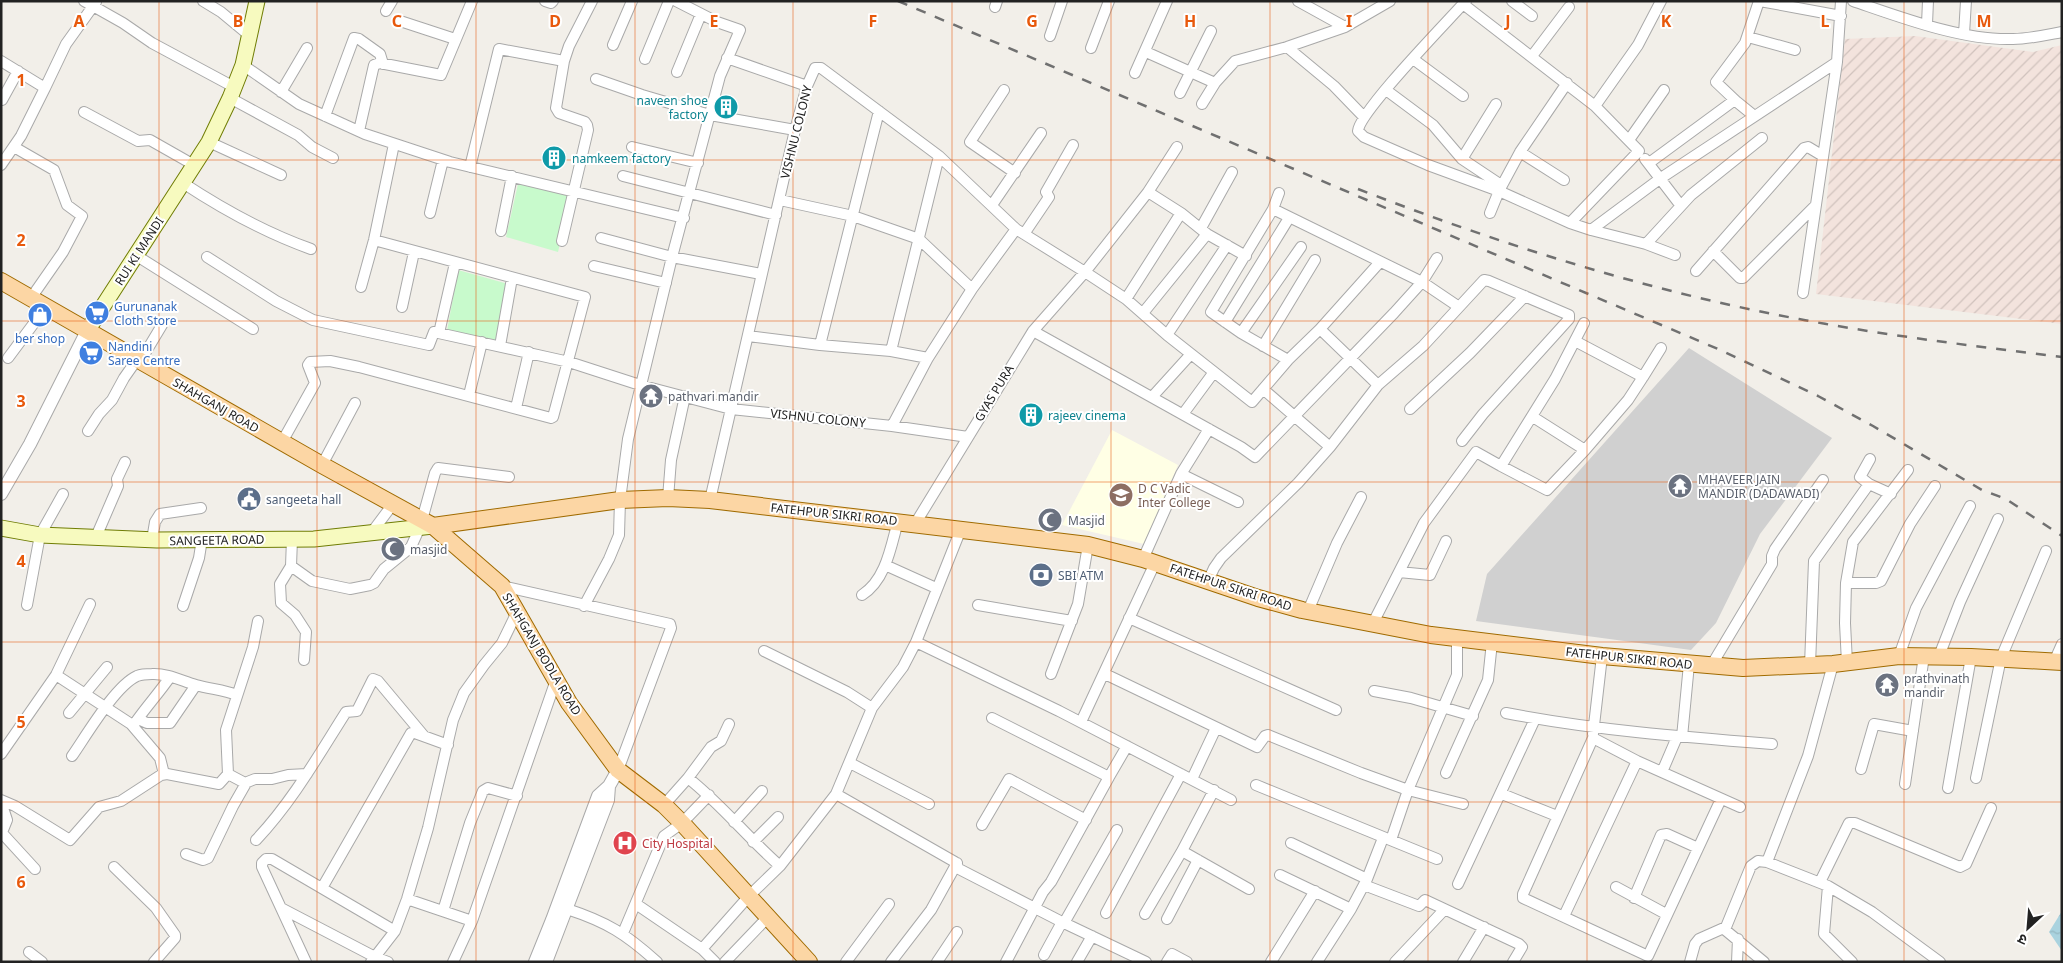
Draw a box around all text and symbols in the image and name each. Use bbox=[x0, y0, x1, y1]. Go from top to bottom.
text: A bbox=[73, 10, 85, 32]
text: B bbox=[233, 10, 243, 32]
text: C bbox=[392, 10, 402, 32]
text: D bbox=[549, 10, 561, 32]
text: E bbox=[710, 10, 719, 32]
text: F bbox=[869, 10, 877, 32]
text: G bbox=[1026, 10, 1038, 32]
text: H bbox=[1184, 10, 1196, 32]
text: I bbox=[1346, 10, 1352, 32]
text: J bbox=[1503, 10, 1511, 32]
text: K bbox=[1661, 10, 1672, 32]
text: L bbox=[1821, 10, 1830, 32]
text: M bbox=[1976, 10, 1992, 32]
text: 1 bbox=[16, 69, 26, 91]
street label: VISHNU COLONY bbox=[776, 83, 816, 181]
place label: naveen shoe factory bbox=[636, 92, 709, 123]
building icon: naveen shoe factory bbox=[713, 94, 739, 120]
building icon: namkeem factory bbox=[541, 145, 567, 171]
place label: namkeem factory bbox=[572, 150, 672, 167]
street label: RUI KI MANDI bbox=[110, 213, 168, 289]
text: 2 bbox=[16, 229, 26, 251]
place label: Gurunanak Cloth Store bbox=[114, 298, 178, 329]
supermarket icon: Gurunanak Cloth Store bbox=[84, 300, 110, 326]
shop icon: ber shop bbox=[27, 302, 53, 328]
place label: ber shop bbox=[15, 330, 65, 347]
place label: Nandini Saree Centre bbox=[108, 338, 181, 369]
supermarket icon: Nandini Saree Centre bbox=[78, 340, 104, 366]
street label: GYAS PURA bbox=[970, 361, 1018, 425]
street label: SHAHGANJ ROAD bbox=[170, 373, 262, 437]
temple icon: pathvari mandir bbox=[638, 383, 664, 409]
place label: pathvari mandir bbox=[668, 388, 759, 405]
text: 3 bbox=[16, 390, 26, 412]
building icon: rajeev cinema bbox=[1018, 402, 1044, 428]
street label: VISHNU COLONY bbox=[769, 405, 867, 431]
place label: rajeev cinema bbox=[1048, 407, 1126, 424]
place label: MHAVEER JAIN MANDIR (DADAWADI) bbox=[1698, 471, 1820, 502]
temple icon: MHAVEER JAIN MANDIR (DADAWADI) bbox=[1667, 473, 1693, 499]
place label: D C Vadic Inter College bbox=[1138, 480, 1211, 511]
school or university icon: D C Vadic Inter College bbox=[1108, 482, 1134, 508]
public building icon: sangeeta hall bbox=[236, 486, 262, 512]
place label: sangeeta hall bbox=[266, 491, 341, 508]
street label: FATEHPUR SIKRI ROAD bbox=[770, 499, 898, 529]
mosque icon: Masjid bbox=[1037, 507, 1063, 533]
place label: Masjid bbox=[1068, 512, 1105, 529]
street label: SANGEETA ROAD bbox=[169, 531, 265, 549]
mosque icon: masjid bbox=[380, 536, 406, 562]
place label: masjid bbox=[410, 541, 447, 558]
text: 4 bbox=[16, 550, 26, 572]
street label: FATEHPUR SIKRI ROAD bbox=[1168, 559, 1294, 615]
bank icon: SBI ATM bbox=[1028, 562, 1054, 588]
place label: SBI ATM bbox=[1058, 567, 1104, 584]
street label: SHAHGANJ BODLA ROAD bbox=[499, 590, 585, 719]
street label: FATEHPUR SIKRI ROAD bbox=[1565, 643, 1693, 673]
place label: prathvinath mandir bbox=[1904, 670, 1970, 701]
temple icon: prathvinath mandir bbox=[1874, 672, 1900, 698]
text: 5 bbox=[16, 711, 26, 733]
hospital icon: City Hospital bbox=[612, 830, 638, 856]
place label: City Hospital bbox=[642, 835, 713, 852]
text: 6 bbox=[16, 871, 26, 893]
north arrow bbox=[2003, 903, 2053, 953]
text: उ bbox=[2014, 929, 2030, 950]

